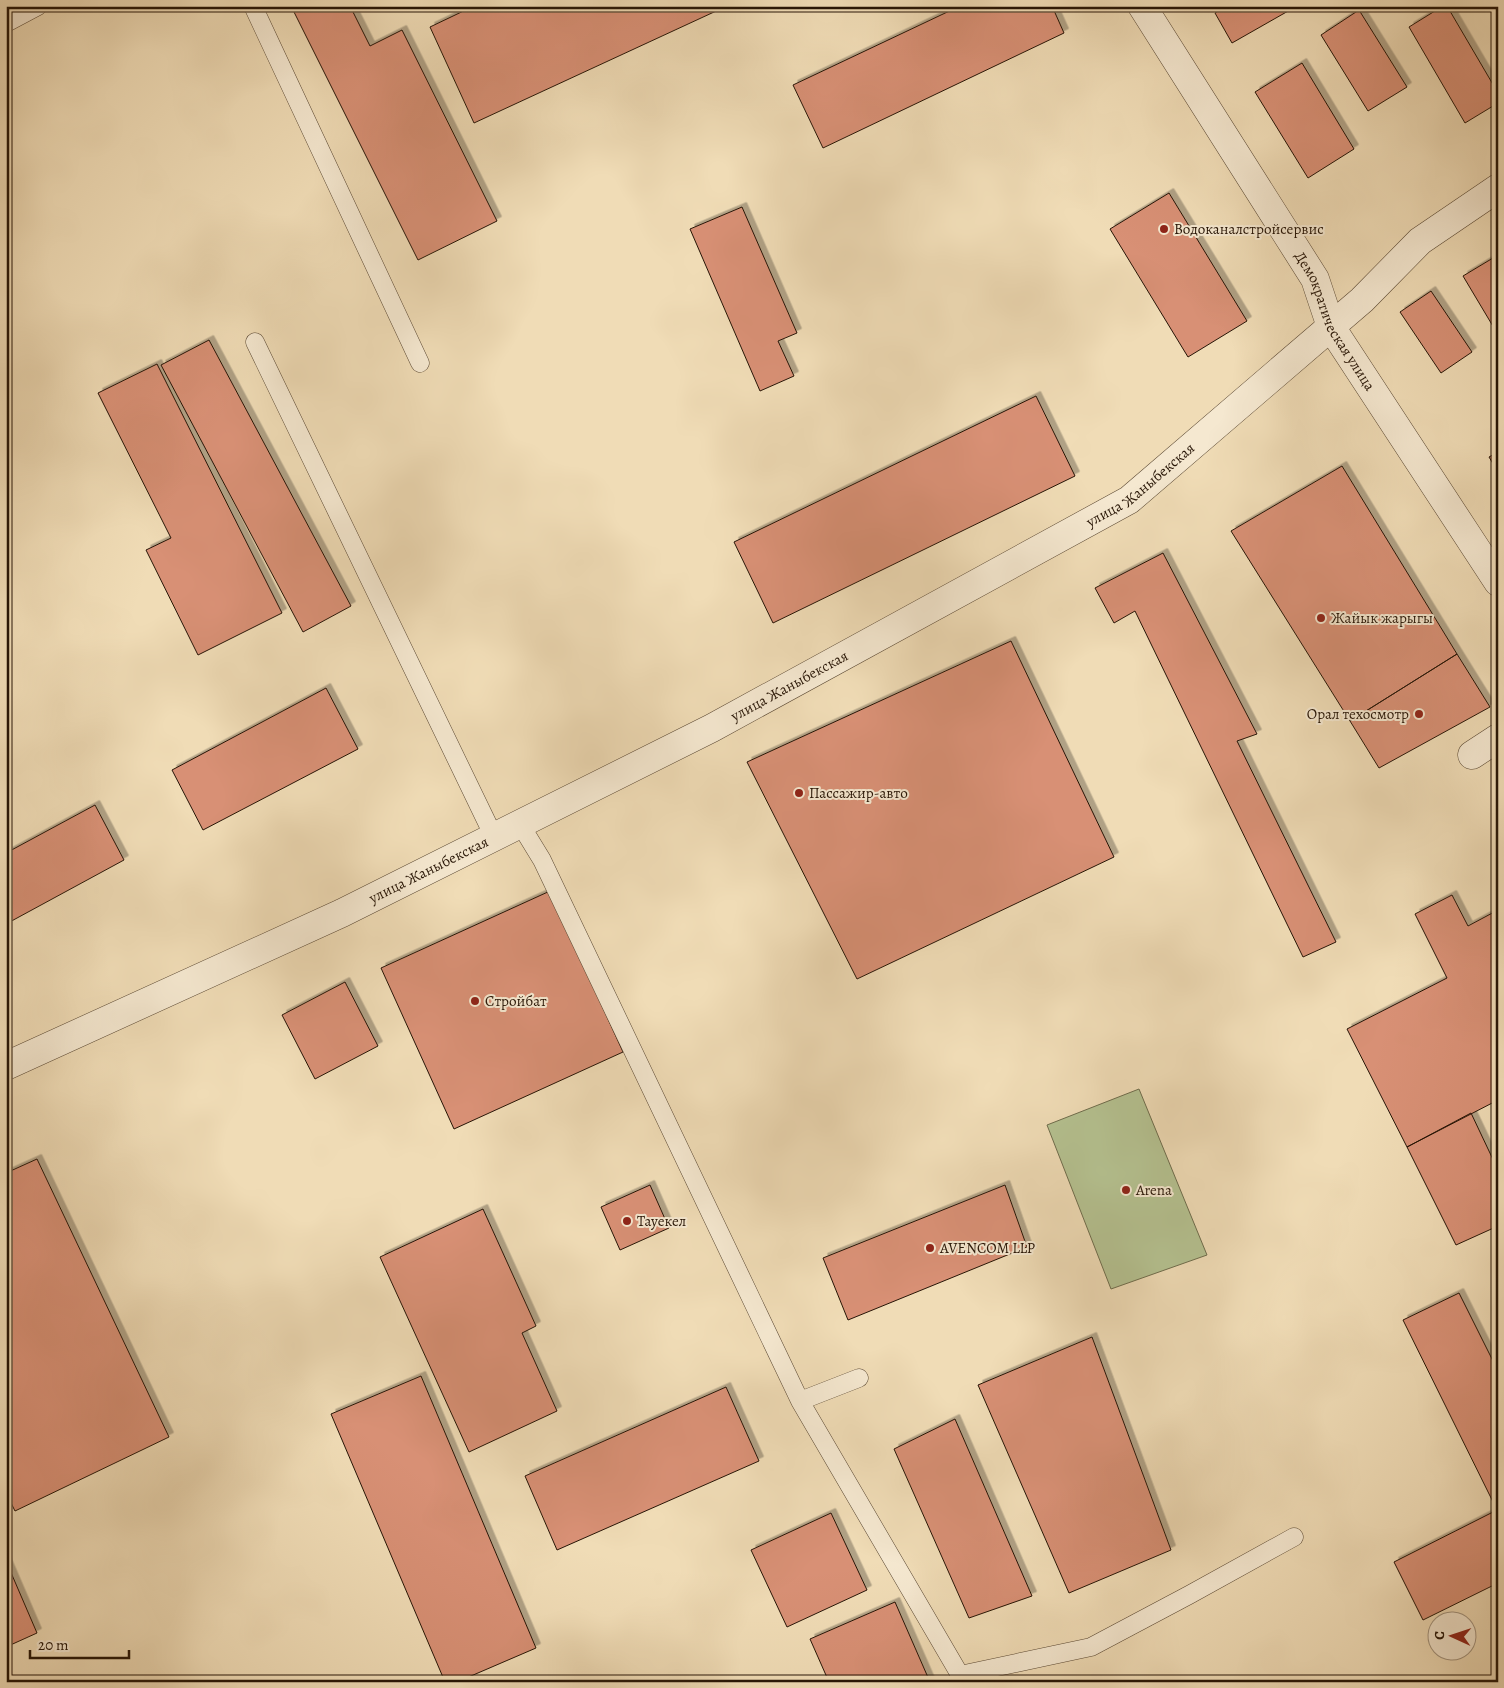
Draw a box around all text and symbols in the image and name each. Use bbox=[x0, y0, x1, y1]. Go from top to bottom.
place label: Водоканалстройсервис bbox=[1174, 219, 1324, 239]
marker: Водоканалстройсервис bbox=[1158, 223, 1170, 235]
street label: Демократическая улица bbox=[1290, 247, 1380, 394]
street label: улица Жаныбекская bbox=[1082, 438, 1199, 532]
place label: Жайык жарыгы bbox=[1331, 608, 1433, 628]
marker: Жайык жарыгы bbox=[1315, 612, 1327, 624]
street label: улица Жаныбекская bbox=[726, 646, 852, 726]
place label: Орал техосмотр bbox=[1307, 704, 1409, 724]
marker: Орал техосмотр bbox=[1413, 708, 1425, 720]
place label: Пассажир-авто bbox=[809, 783, 908, 803]
marker: Пассажир-авто bbox=[793, 787, 805, 799]
street label: улица Жаныбекская bbox=[365, 831, 492, 908]
place label: Стройбат bbox=[485, 991, 547, 1011]
marker: Стройбат bbox=[469, 995, 481, 1007]
place label: Arena bbox=[1135, 1180, 1172, 1200]
marker: Arena bbox=[1120, 1184, 1132, 1196]
place label: Тауекел bbox=[637, 1211, 686, 1231]
marker: Тауекел bbox=[621, 1215, 633, 1227]
place label: AVENCOM LLP bbox=[939, 1238, 1035, 1258]
marker: AVENCOM LLP bbox=[924, 1242, 936, 1254]
north arrow bbox=[1426, 1610, 1476, 1660]
scale bar bbox=[30, 1628, 129, 1660]
text: С bbox=[1430, 1630, 1449, 1640]
text: 20 m bbox=[38, 1635, 69, 1655]

